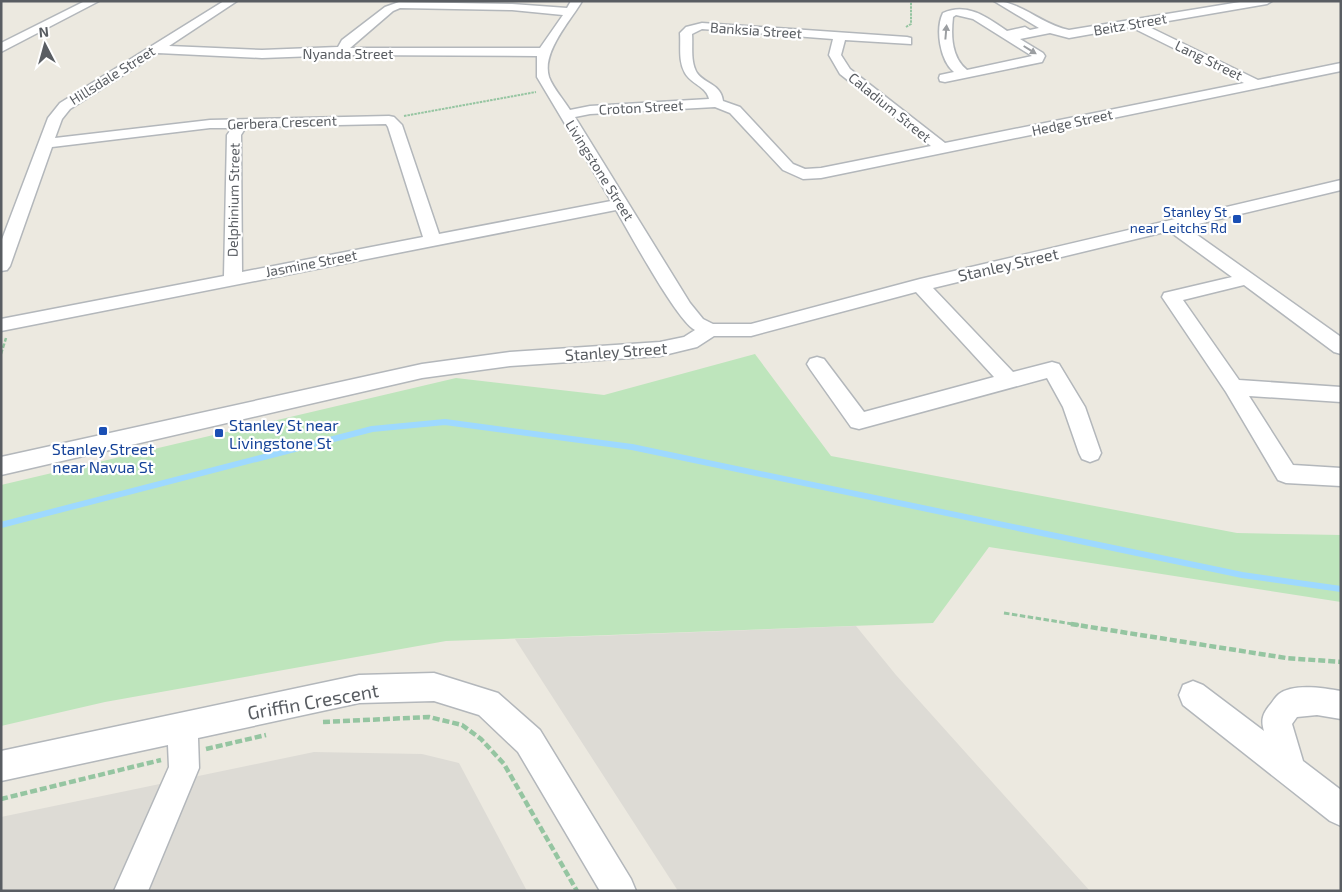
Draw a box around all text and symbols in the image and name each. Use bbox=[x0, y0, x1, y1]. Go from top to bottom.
street label: Beitz Street bbox=[1092, 9, 1168, 39]
street label: Banksia Street bbox=[710, 18, 802, 42]
north arrow bbox=[20, 20, 70, 70]
text: N bbox=[38, 23, 50, 41]
one-way arrow bbox=[943, 23, 951, 39]
street label: Lang Street bbox=[1173, 36, 1245, 84]
street label: Hillsdale Street bbox=[66, 42, 158, 108]
street label: Nyanda Street bbox=[303, 45, 393, 62]
one-way arrow bbox=[1023, 45, 1036, 55]
street label: Caladium Street bbox=[845, 69, 935, 145]
street label: Croton Street bbox=[598, 96, 684, 118]
street label: Hedge Street bbox=[1030, 105, 1114, 139]
street label: Gerbera Crescent bbox=[227, 112, 337, 132]
street label: Livingstone Street bbox=[562, 116, 638, 224]
street label: Delphinium Street bbox=[224, 143, 242, 257]
place label: Stanley St near Leitchs Rd bbox=[1130, 203, 1227, 236]
marker: Stanley St near Leitchs Rd bbox=[1231, 213, 1243, 225]
street label: Stanley Street bbox=[956, 243, 1060, 285]
street label: Jasmine Street bbox=[264, 246, 358, 280]
street label: Stanley Street bbox=[564, 338, 668, 364]
place label: Stanley St near Livingstone St bbox=[229, 415, 339, 452]
marker: Stanley Street near Navua St bbox=[97, 425, 109, 437]
marker: Stanley St near Livingstone St bbox=[213, 427, 225, 439]
place label: Stanley Street near Navua St bbox=[52, 439, 154, 476]
street label: Griffin Crescent bbox=[246, 678, 380, 724]

